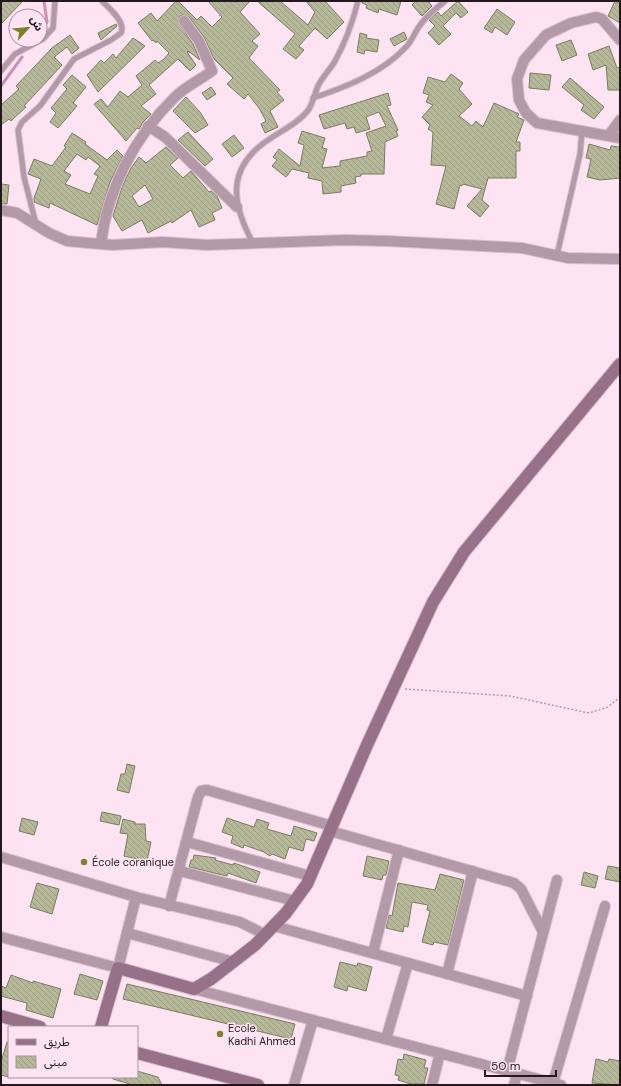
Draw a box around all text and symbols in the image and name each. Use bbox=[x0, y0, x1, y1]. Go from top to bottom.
north arrow bbox=[8, 8, 48, 48]
text: ش bbox=[27, 14, 47, 33]
place label: École coranique bbox=[92, 855, 174, 869]
marker: École coranique bbox=[79, 857, 89, 867]
place label: Ecole Kadhi Ahmed bbox=[228, 1021, 296, 1048]
legend bbox=[8, 1026, 138, 1078]
marker: Ecole Kadhi Ahmed bbox=[215, 1029, 225, 1039]
text: طريق bbox=[44, 1034, 70, 1050]
scale bar bbox=[485, 1052, 556, 1078]
text: مبنى bbox=[44, 1054, 67, 1070]
text: 50 m bbox=[491, 1058, 520, 1074]

